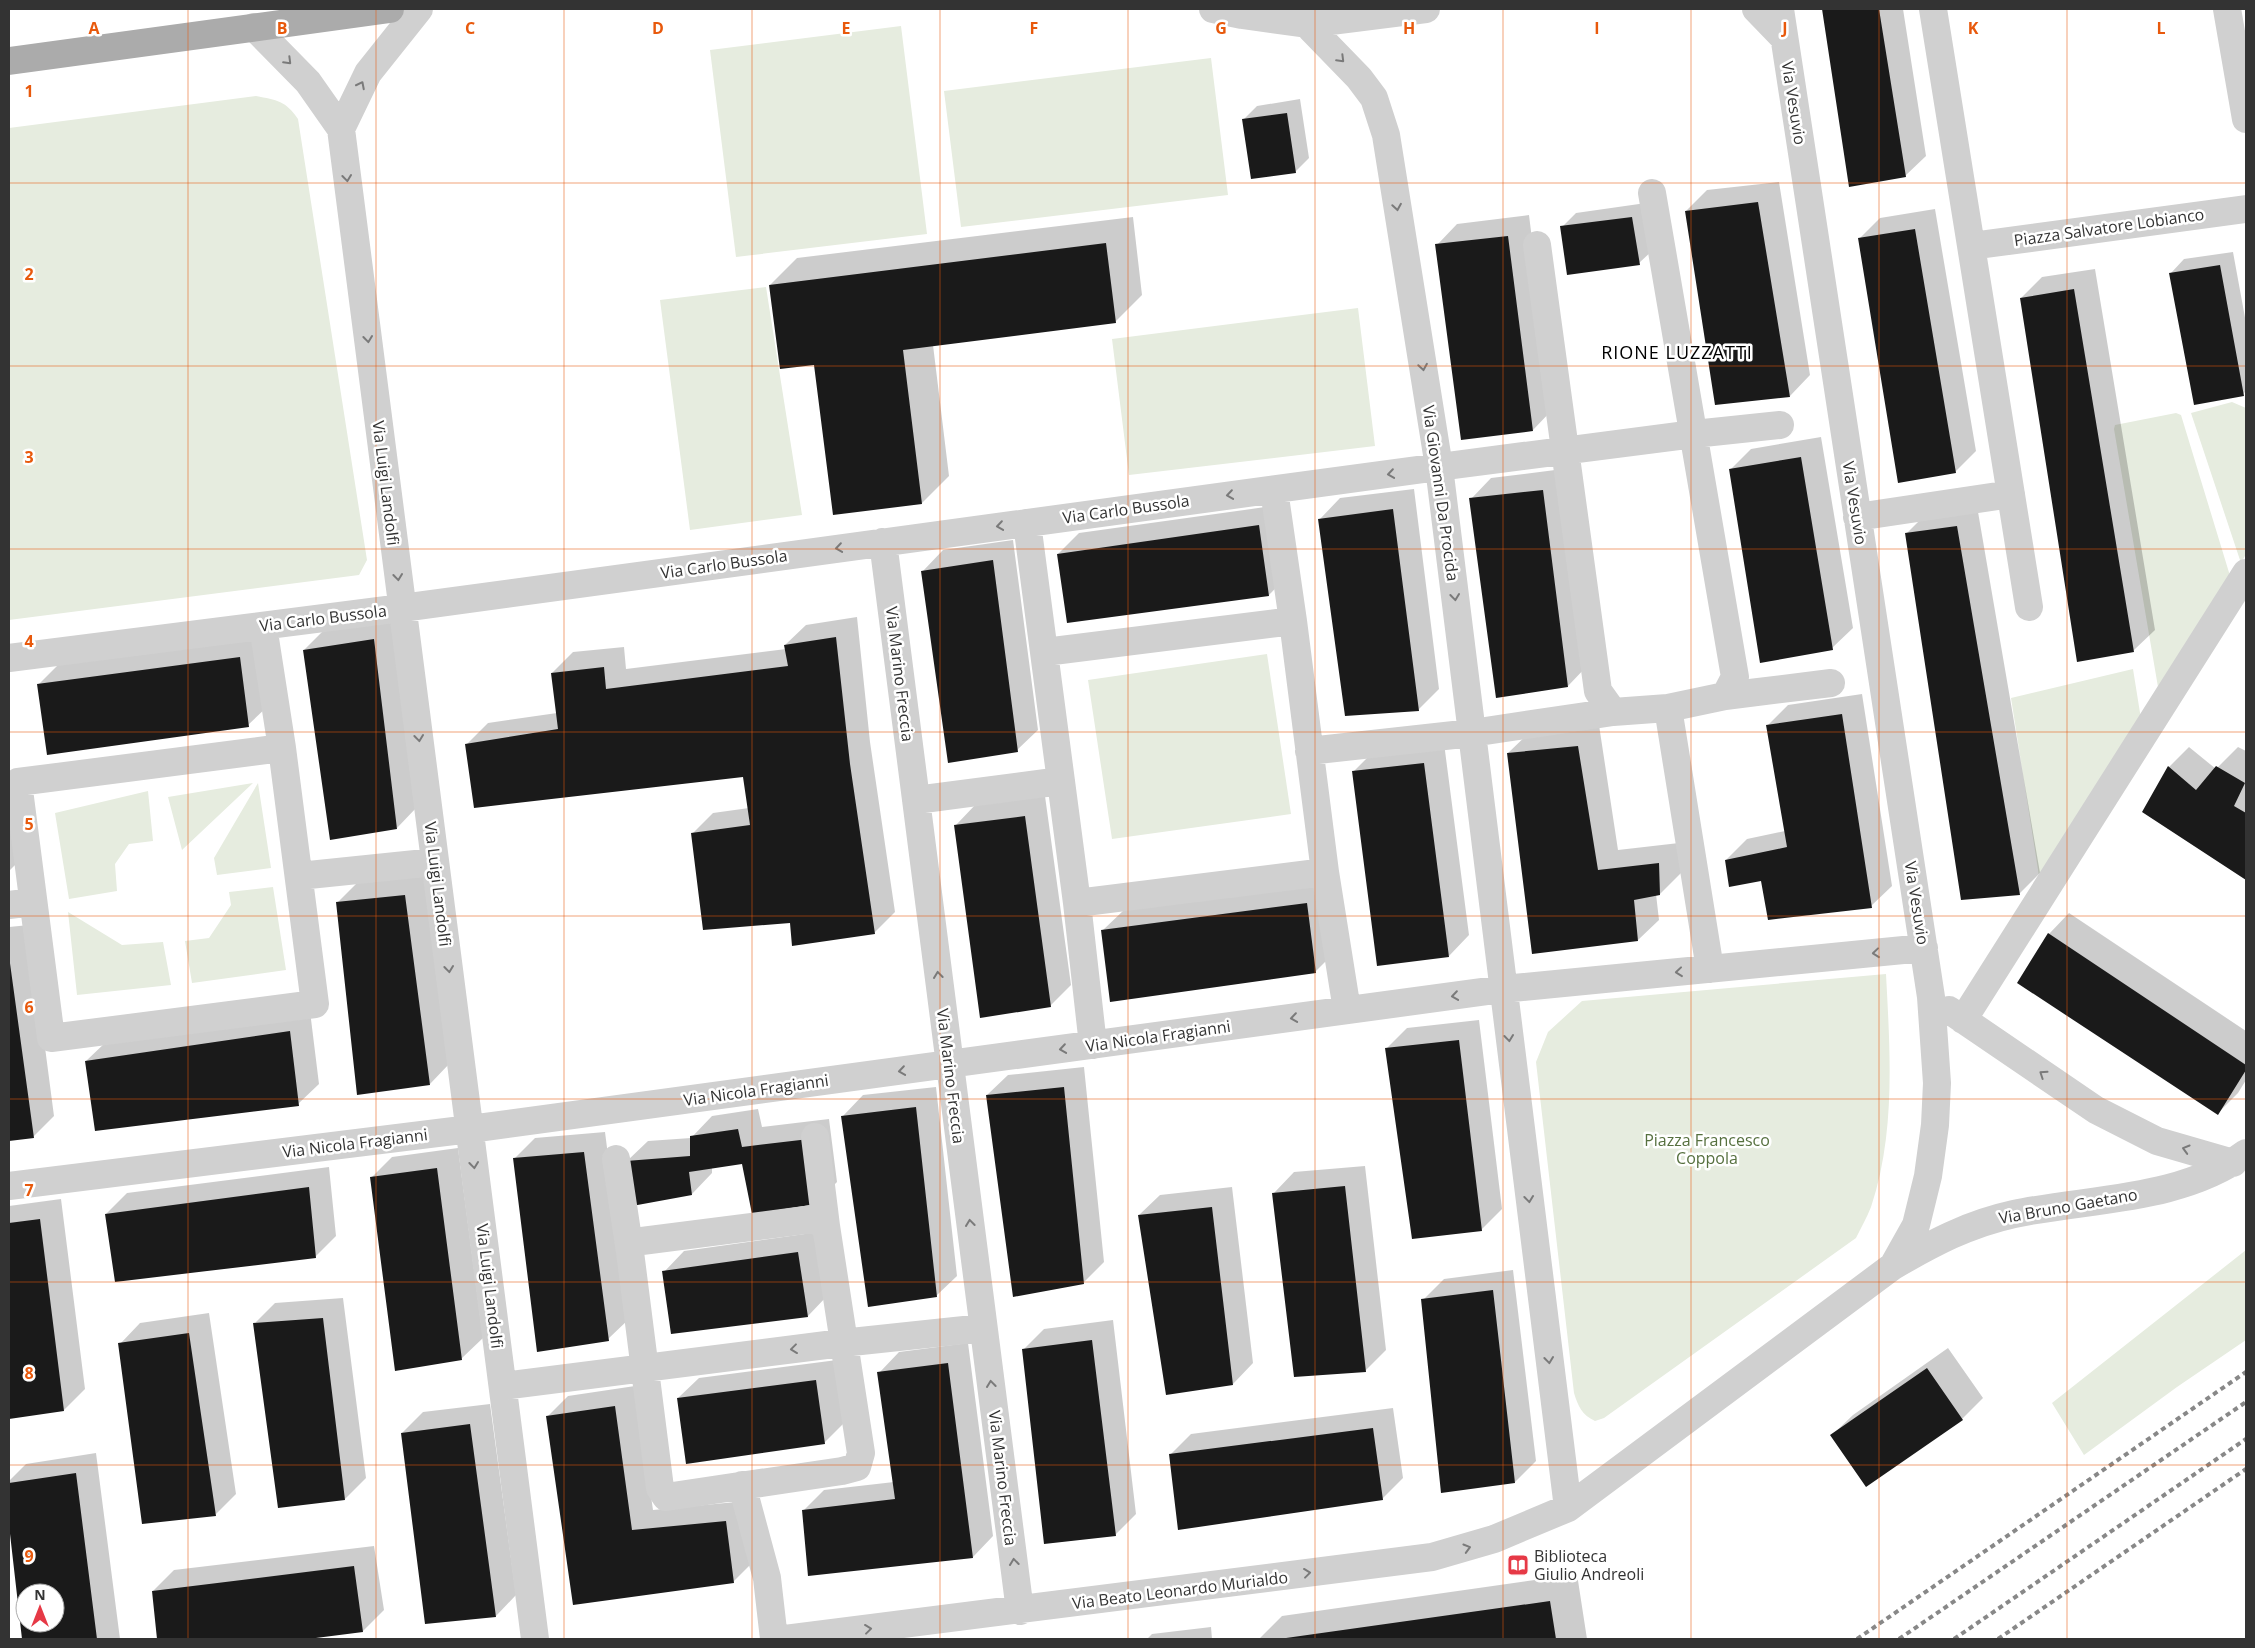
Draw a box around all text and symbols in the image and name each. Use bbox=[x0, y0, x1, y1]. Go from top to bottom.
text: A bbox=[88, 17, 100, 39]
text: B bbox=[277, 17, 287, 39]
text: C bbox=[465, 17, 475, 39]
text: D bbox=[652, 17, 664, 39]
text: E bbox=[842, 17, 851, 39]
text: F bbox=[1030, 17, 1038, 39]
text: G bbox=[1215, 17, 1227, 39]
text: H bbox=[1403, 17, 1415, 39]
text: I bbox=[1594, 17, 1600, 39]
text: J bbox=[1780, 17, 1788, 39]
text: K bbox=[1968, 17, 1979, 39]
text: L bbox=[2156, 17, 2166, 39]
one-way arrow bbox=[1335, 54, 1344, 63]
one-way arrow bbox=[282, 56, 291, 65]
street label: Via Vesuvio bbox=[1777, 60, 1811, 146]
text: 1 bbox=[24, 80, 34, 102]
one-way arrow bbox=[355, 82, 365, 91]
one-way arrow bbox=[341, 174, 352, 182]
one-way arrow bbox=[1392, 202, 1402, 211]
street label: Piazza Salvatore Lobianco bbox=[2012, 203, 2206, 251]
text: 2 bbox=[24, 263, 34, 285]
one-way arrow bbox=[362, 335, 373, 343]
district label: RIONE LUZZATTI bbox=[1601, 340, 1753, 364]
one-way arrow bbox=[1418, 363, 1428, 371]
street label: Via Giovanni Da Procida bbox=[1418, 404, 1464, 582]
street label: Via Luigi Landolfi bbox=[367, 419, 405, 547]
text: 3 bbox=[24, 446, 34, 468]
street label: Via Vesuvio bbox=[1838, 460, 1872, 546]
one-way arrow bbox=[1387, 468, 1395, 479]
street label: Via Carlo Bussola bbox=[1061, 489, 1191, 529]
one-way arrow bbox=[1226, 490, 1234, 500]
one-way arrow bbox=[995, 520, 1003, 531]
one-way arrow bbox=[834, 542, 842, 553]
street label: Via Carlo Bussola bbox=[659, 544, 789, 584]
one-way arrow bbox=[393, 573, 403, 581]
one-way arrow bbox=[1449, 593, 1460, 601]
street label: Via Carlo Bussola bbox=[258, 599, 388, 637]
street label: Via Marino Freccia bbox=[881, 605, 919, 743]
text: 4 bbox=[24, 630, 34, 652]
one-way arrow bbox=[413, 735, 424, 743]
text: 5 bbox=[24, 813, 34, 835]
street label: Via Luigi Landolfi bbox=[419, 820, 457, 948]
street label: Via Vesuvio bbox=[1900, 860, 1934, 946]
one-way arrow bbox=[1871, 947, 1879, 958]
one-way arrow bbox=[443, 965, 454, 973]
one-way arrow bbox=[1675, 966, 1683, 977]
one-way arrow bbox=[933, 971, 944, 979]
one-way arrow bbox=[1450, 990, 1458, 1001]
text: 6 bbox=[24, 996, 34, 1018]
street label: Via Marino Freccia bbox=[932, 1007, 970, 1145]
one-way arrow bbox=[1289, 1012, 1298, 1022]
street label: Via Nicola Fragianni bbox=[1084, 1015, 1232, 1057]
one-way arrow bbox=[1503, 1034, 1514, 1042]
one-way arrow bbox=[1059, 1043, 1067, 1054]
one-way arrow bbox=[898, 1065, 906, 1076]
street label: Via Nicola Fragianni bbox=[682, 1069, 830, 1111]
one-way arrow bbox=[2039, 1071, 2049, 1080]
street label: Via Nicola Fragianni bbox=[281, 1123, 429, 1163]
park label: Piazza Francesco Coppola bbox=[1644, 1129, 1770, 1169]
one-way arrow bbox=[2183, 1145, 2191, 1155]
one-way arrow bbox=[468, 1161, 479, 1169]
text: 7 bbox=[24, 1179, 34, 1201]
street label: Via Bruno Gaetano bbox=[1997, 1183, 2139, 1229]
one-way arrow bbox=[1523, 1195, 1534, 1203]
one-way arrow bbox=[965, 1219, 976, 1227]
street label: Via Luigi Landolfi bbox=[471, 1222, 509, 1350]
one-way arrow bbox=[790, 1343, 798, 1354]
one-way arrow bbox=[1544, 1356, 1554, 1365]
text: 8 bbox=[24, 1362, 34, 1384]
one-way arrow bbox=[986, 1380, 997, 1388]
street label: Via Marino Freccia bbox=[984, 1409, 1022, 1547]
one-way arrow bbox=[1462, 1543, 1471, 1553]
text: 9 bbox=[24, 1545, 34, 1567]
place label: Biblioteca Giulio Andreoli bbox=[1534, 1545, 1644, 1585]
library icon: Biblioteca Giulio Andreoli bbox=[1506, 1553, 1530, 1577]
one-way arrow bbox=[1009, 1558, 1020, 1566]
street label: Via Beato Leonardo Murialdo bbox=[1071, 1566, 1289, 1614]
one-way arrow bbox=[1303, 1568, 1311, 1579]
north arrow bbox=[15, 1583, 65, 1633]
text: N bbox=[34, 1585, 46, 1604]
one-way arrow bbox=[864, 1624, 872, 1635]

